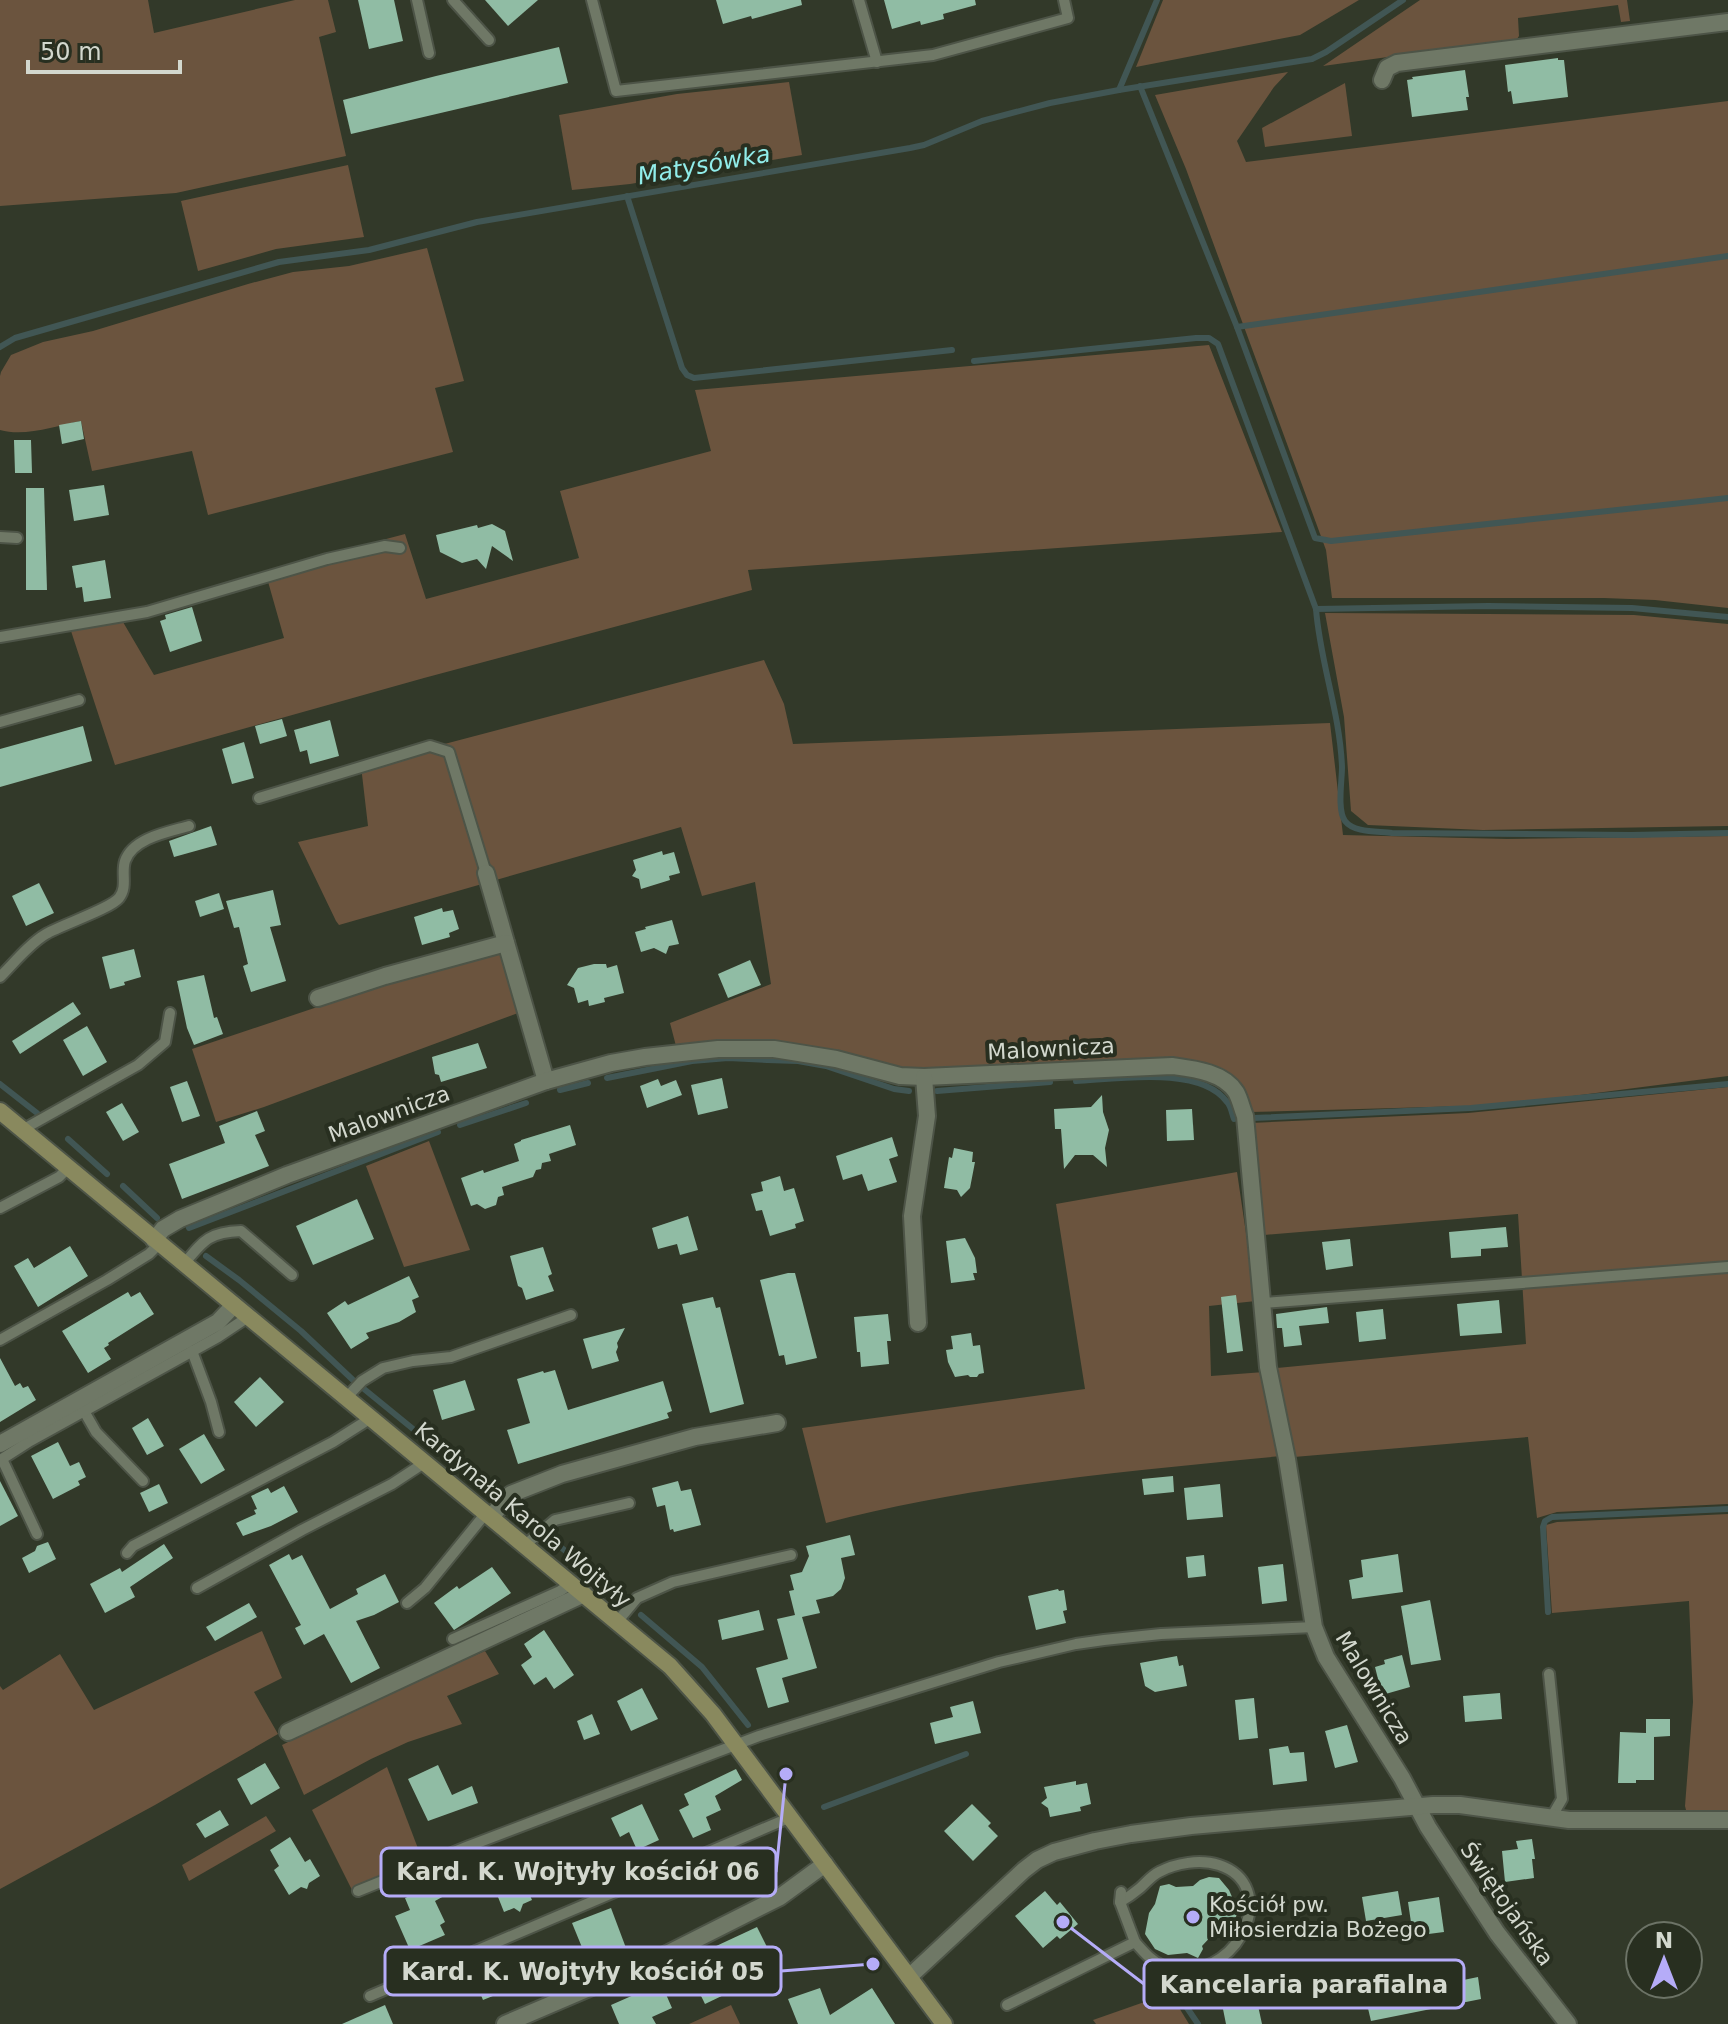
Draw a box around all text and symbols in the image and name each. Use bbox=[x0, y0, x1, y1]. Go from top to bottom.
scale bar bbox=[28, 24, 180, 74]
text: 50 m bbox=[40, 38, 102, 66]
water label: Matysówka bbox=[635, 140, 773, 190]
street label: Malownicza bbox=[987, 1033, 1115, 1065]
street label: Malownicza bbox=[325, 1080, 453, 1148]
street label: Kardynała Karola Wojtyły bbox=[410, 1417, 636, 1613]
street label: Malownicza bbox=[1331, 1627, 1417, 1749]
street label: Świętojańska bbox=[1455, 1838, 1559, 1970]
callout: Kard. K. Wojtyły kościół 06 bbox=[381, 1848, 776, 1896]
text: Kard. K. Wojtyły kościół 06 bbox=[396, 1858, 760, 1886]
place label: Kościół pw. Miłosierdzia Bożego bbox=[1209, 1892, 1427, 1942]
marker: Kościół pw. Miłosierdzia Bożego bbox=[1184, 1908, 1202, 1926]
north arrow bbox=[1624, 1920, 1704, 2000]
text: N bbox=[1655, 1928, 1673, 1953]
callout: Kard. K. Wojtyły kościół 05 bbox=[385, 1947, 781, 1995]
text: Kard. K. Wojtyły kościół 05 bbox=[401, 1958, 765, 1986]
callout: Kancelaria parafialna bbox=[1144, 1960, 1464, 2008]
text: Kancelaria parafialna bbox=[1160, 1971, 1448, 1999]

